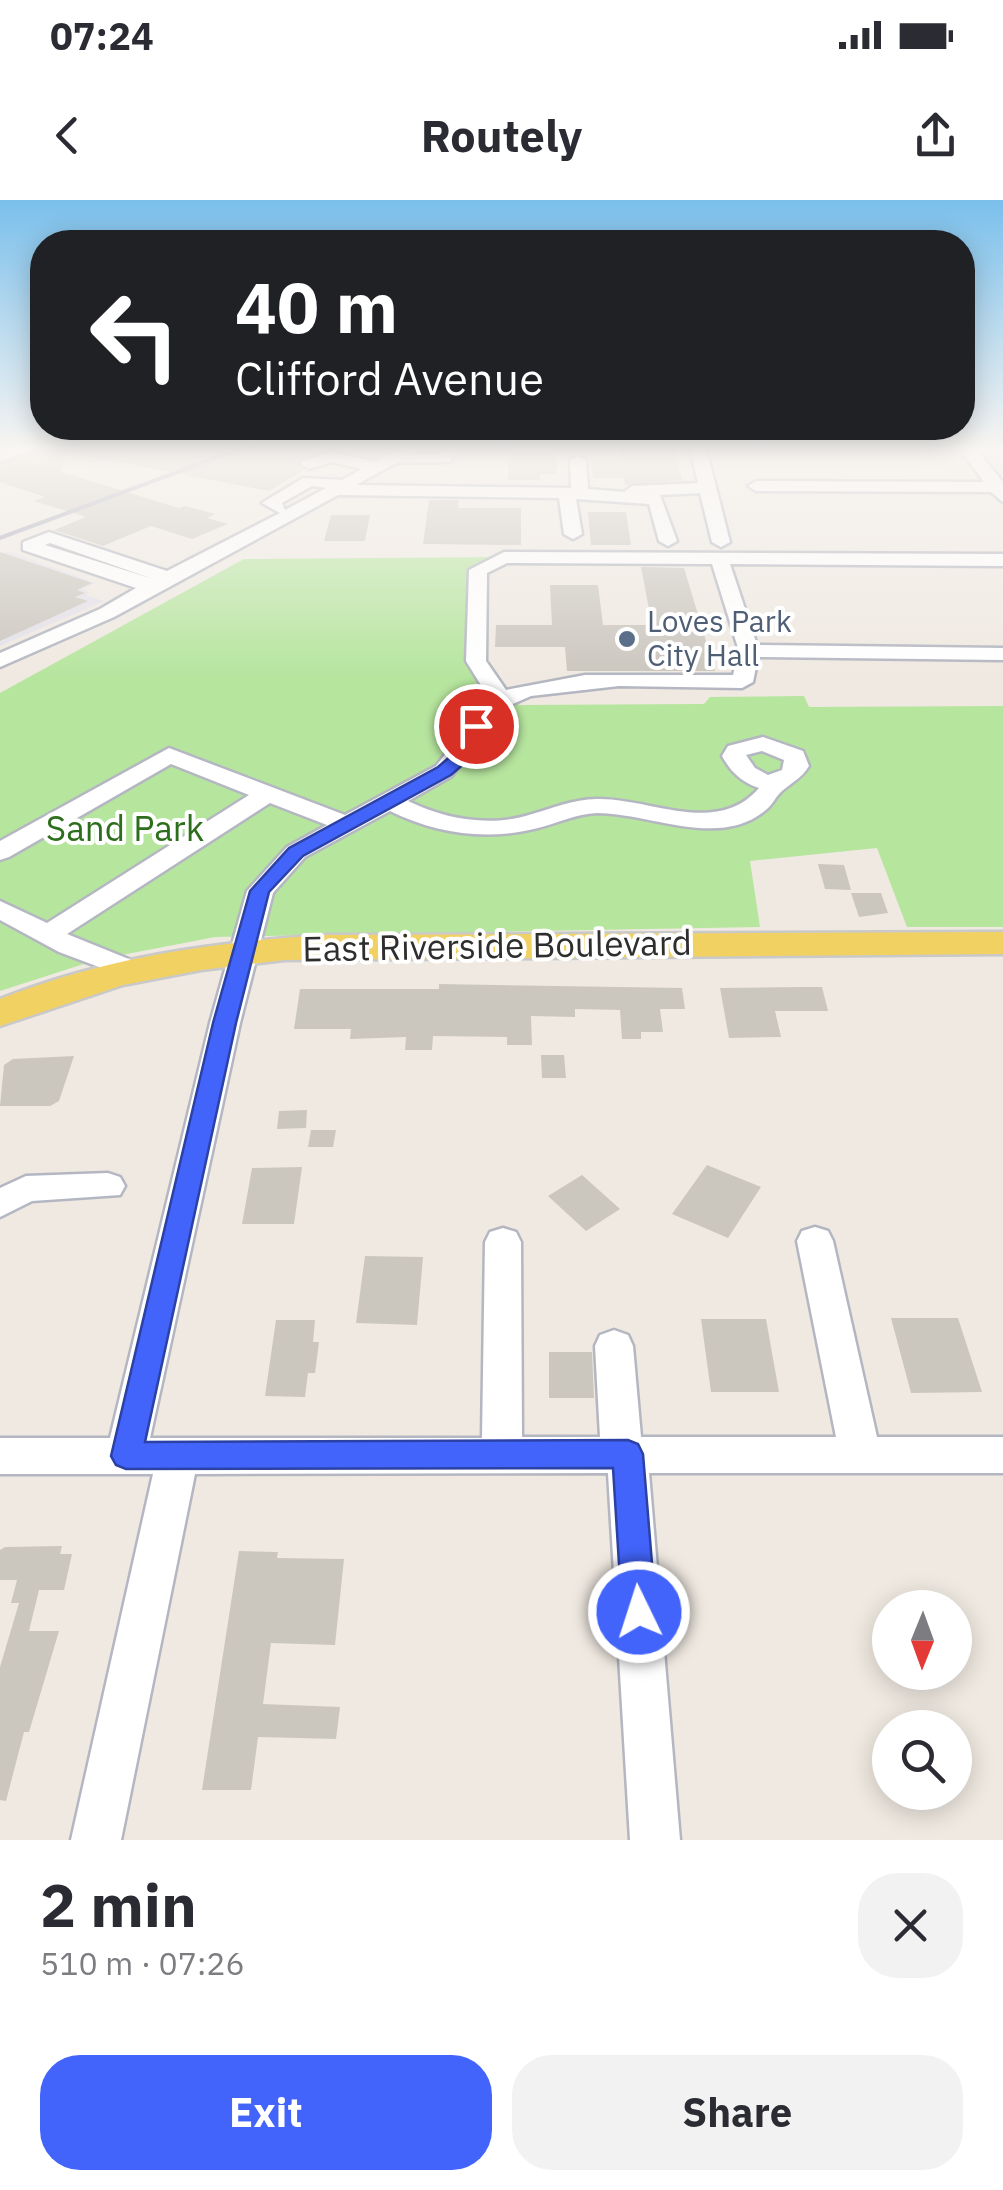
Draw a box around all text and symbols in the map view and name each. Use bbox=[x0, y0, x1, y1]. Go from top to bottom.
text: 07:24 bbox=[50, 11, 154, 60]
text: Routely bbox=[421, 106, 582, 164]
icon: back bbox=[40, 108, 95, 163]
icon: share bbox=[908, 108, 963, 163]
text: 40 m bbox=[235, 261, 398, 352]
icon: left bbox=[70, 270, 200, 400]
text: Clifford Avenue bbox=[235, 349, 544, 407]
place label: Loves Park City Hall bbox=[647, 601, 792, 674]
marker: Loves Park City Hall bbox=[616, 628, 638, 650]
pin bbox=[434, 684, 519, 769]
icon: arrive bbox=[449, 699, 504, 754]
park label: Sand Park bbox=[46, 805, 204, 851]
street label: East Riverside Boulevard bbox=[302, 919, 692, 971]
position arrow bbox=[587, 1560, 691, 1664]
north arrow bbox=[872, 1590, 972, 1690]
map controls bbox=[872, 1590, 972, 1810]
button: search bbox=[872, 1710, 972, 1810]
text: 2 min bbox=[40, 1865, 197, 1944]
button: close bbox=[858, 1873, 963, 1978]
text: 510 m · 07:26 bbox=[40, 1942, 245, 1984]
button: Exit bbox=[40, 2055, 492, 2170]
button: Share bbox=[512, 2055, 963, 2170]

